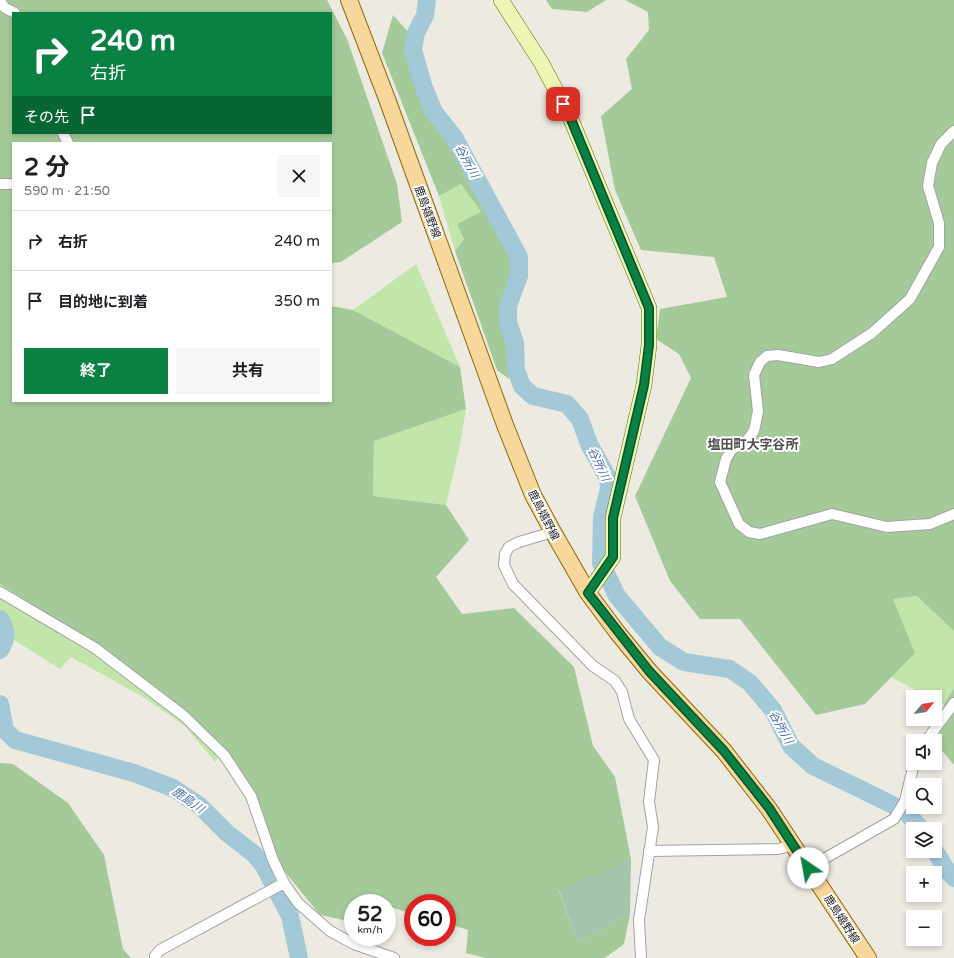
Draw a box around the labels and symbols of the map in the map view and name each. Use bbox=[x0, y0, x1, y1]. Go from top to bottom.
pin bbox=[546, 87, 580, 121]
water label: 谷所川 bbox=[452, 142, 483, 182]
street label: 鹿島嬉野線 bbox=[412, 184, 443, 240]
district label: 塩田町大字谷所 bbox=[707, 437, 799, 453]
water label: 谷所川 bbox=[585, 445, 614, 485]
street label: 鹿島嬉野線 bbox=[525, 488, 562, 543]
north arrow bbox=[906, 690, 942, 726]
water label: 谷所川 bbox=[766, 708, 797, 748]
water label: 鹿島川 bbox=[169, 784, 208, 817]
position arrow bbox=[787, 847, 829, 889]
street label: 鹿島嬉野線 bbox=[821, 893, 862, 946]
speed limit sign: 60 bbox=[404, 894, 456, 946]

